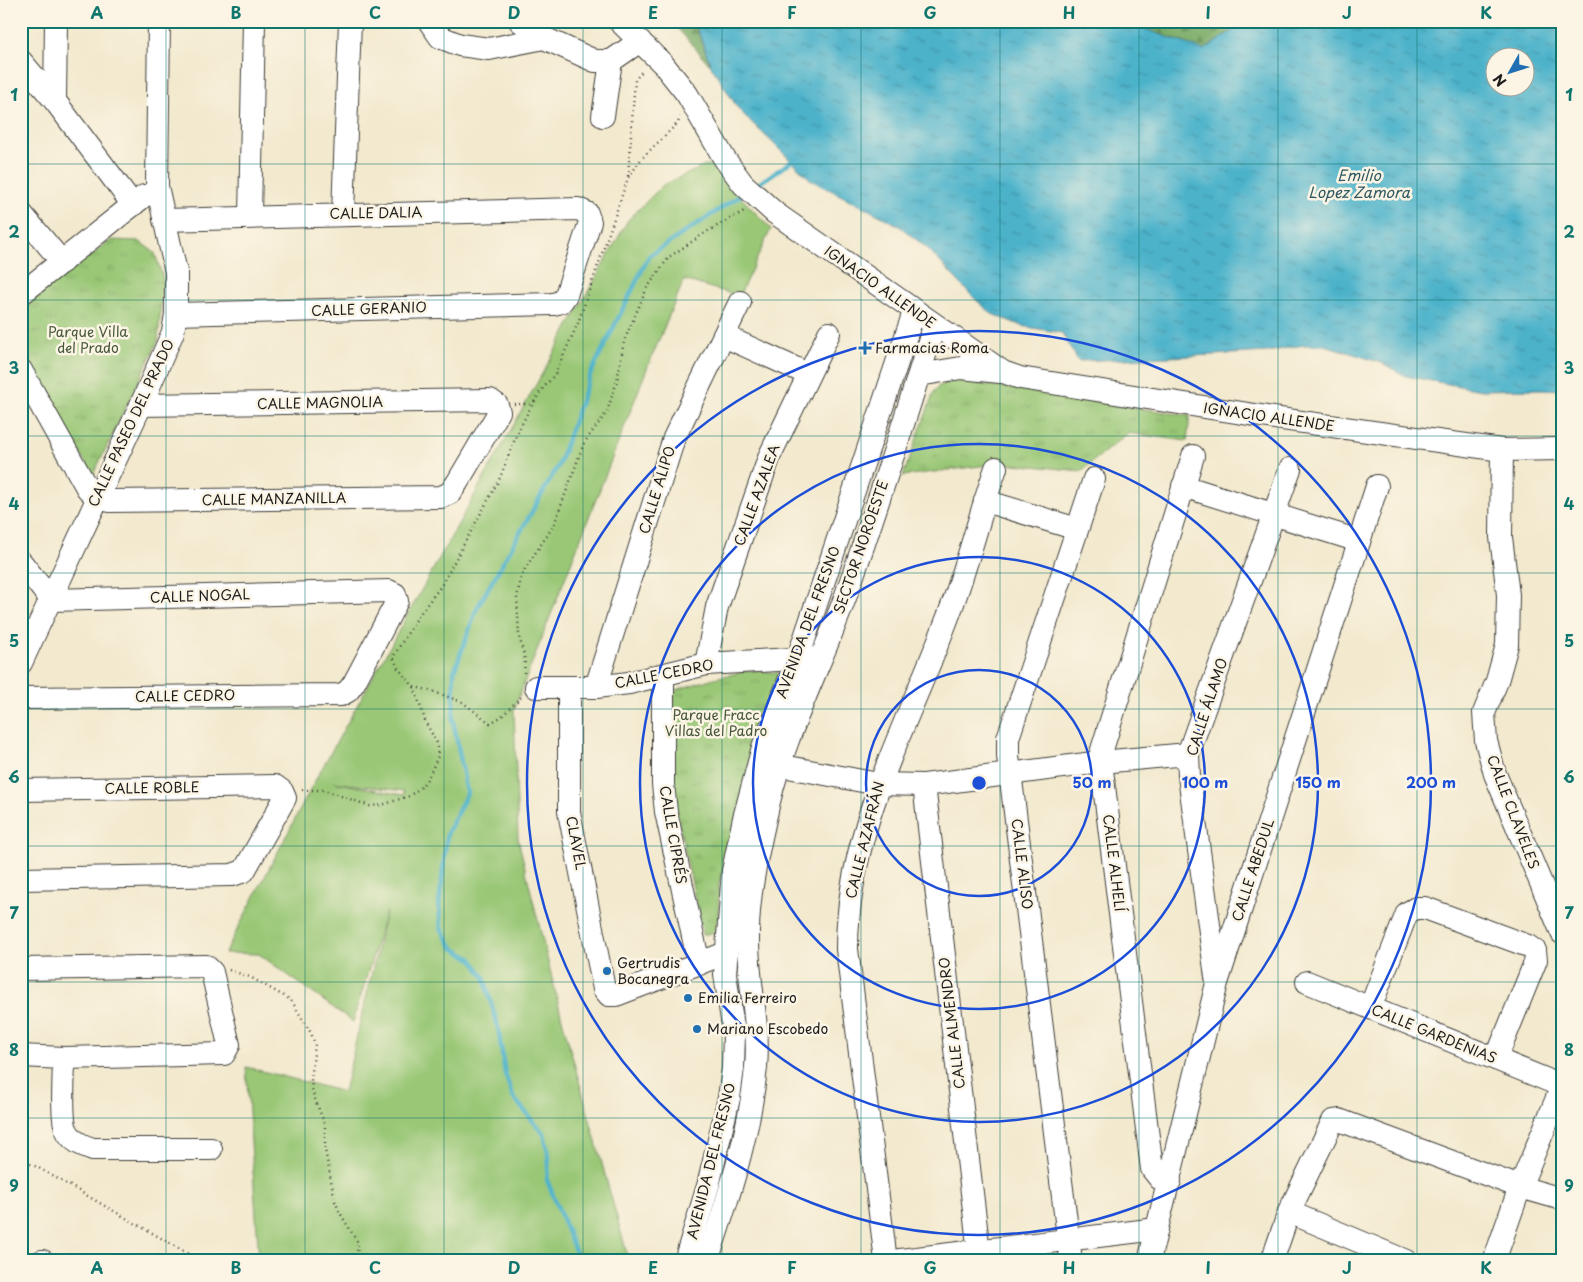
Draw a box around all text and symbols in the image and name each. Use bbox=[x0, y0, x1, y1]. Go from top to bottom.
text: A bbox=[91, 0, 104, 24]
text: B bbox=[231, 0, 242, 24]
text: C bbox=[369, 0, 381, 24]
text: D bbox=[508, 0, 520, 24]
text: E bbox=[648, 0, 658, 24]
text: F bbox=[787, 0, 797, 24]
text: G bbox=[923, 0, 937, 24]
text: H bbox=[1063, 0, 1075, 24]
text: I bbox=[1205, 0, 1211, 24]
text: J bbox=[1342, 0, 1352, 24]
text: K bbox=[1480, 0, 1492, 24]
north arrow bbox=[1486, 48, 1536, 98]
text: N bbox=[1488, 70, 1511, 91]
text: 1 bbox=[10, 82, 18, 106]
text: 1 bbox=[1565, 82, 1573, 106]
water label: Emilio Lopez Zamora bbox=[1308, 163, 1411, 203]
street label: CALLE DALIA bbox=[329, 201, 423, 224]
text: 2 bbox=[8, 219, 20, 243]
text: 2 bbox=[1563, 219, 1575, 243]
street label: IGNACIO ALLENDE bbox=[820, 240, 941, 333]
street label: CALLE GERANIO bbox=[311, 296, 427, 321]
park label: Parque Villa del Prado bbox=[48, 321, 128, 358]
street label: CALLE PASEO DEL PRADO bbox=[82, 335, 179, 510]
place label: Farmacias Roma bbox=[875, 337, 989, 358]
marker: Farmacias Roma bbox=[859, 342, 871, 354]
text: 3 bbox=[9, 355, 19, 379]
text: 3 bbox=[1564, 355, 1574, 379]
street label: CALLE MAGNOLIA bbox=[257, 391, 384, 414]
street label: IGNACIO ALLENDE bbox=[1202, 397, 1336, 436]
street label: CALLE AZALEA bbox=[728, 441, 785, 549]
street label: CALLE ALIPO bbox=[633, 443, 680, 537]
street label: SECTOR NOROESTE bbox=[828, 477, 893, 617]
street label: CALLE MANZANILLA bbox=[201, 487, 347, 510]
text: 4 bbox=[9, 491, 20, 515]
text: 4 bbox=[1564, 491, 1575, 515]
street label: AVENIDA DEL FRESNO bbox=[770, 543, 845, 701]
street label: CALLE NOGAL bbox=[149, 583, 251, 608]
text: 5 bbox=[9, 628, 19, 652]
text: 5 bbox=[1564, 628, 1574, 652]
street label: CALLE CEDRO bbox=[613, 654, 715, 693]
street label: CALLE ÁLAMO bbox=[1181, 655, 1232, 759]
street label: CALLE CEDRO bbox=[135, 684, 235, 707]
park label: Parque Fracc Villas del Padro bbox=[665, 704, 768, 741]
street label: CALLE CLAVELES bbox=[1482, 752, 1545, 872]
text: 6 bbox=[8, 764, 20, 788]
text: 6 bbox=[1563, 764, 1575, 788]
text: 50 m bbox=[1073, 770, 1111, 793]
text: 100 m bbox=[1182, 770, 1228, 793]
text: 150 m bbox=[1295, 770, 1341, 793]
text: 200 m bbox=[1406, 770, 1456, 793]
centre of rings bbox=[970, 774, 988, 792]
street label: CALLE ROBLE bbox=[104, 776, 200, 799]
street label: CALLE AZAFRÁN bbox=[840, 779, 889, 901]
street label: CALLE CIPRÉS bbox=[655, 784, 692, 886]
street label: CALLE ALHELÍ bbox=[1098, 813, 1131, 914]
street label: CLAVEL bbox=[561, 814, 592, 872]
street label: CALLE ABEDUL bbox=[1226, 816, 1279, 924]
street label: CALLE ALISO bbox=[1007, 817, 1038, 911]
text: 7 bbox=[9, 900, 19, 924]
text: 7 bbox=[1564, 900, 1574, 924]
place label: Gertrudis Bocanegra bbox=[617, 952, 689, 989]
street label: CALLE ALMENDRO bbox=[933, 956, 970, 1090]
marker: Gertrudis Bocanegra bbox=[601, 965, 613, 977]
place label: Emilia Ferreiro bbox=[698, 987, 797, 1008]
marker: Emilia Ferreiro bbox=[682, 992, 694, 1004]
street label: CALLE GARDENIAS bbox=[1368, 999, 1500, 1068]
place label: Mariano Escobedo bbox=[707, 1018, 828, 1039]
marker: Mariano Escobedo bbox=[691, 1023, 703, 1035]
text: 8 bbox=[9, 1037, 19, 1061]
text: 8 bbox=[1564, 1037, 1574, 1061]
street label: AVENIDA DEL FRESNO bbox=[681, 1080, 740, 1241]
text: 9 bbox=[9, 1173, 19, 1197]
text: 9 bbox=[1564, 1173, 1574, 1197]
text: A bbox=[91, 1255, 104, 1279]
text: B bbox=[231, 1255, 242, 1279]
text: C bbox=[369, 1255, 381, 1279]
text: D bbox=[508, 1255, 520, 1279]
text: E bbox=[648, 1255, 658, 1279]
text: F bbox=[787, 1255, 797, 1279]
text: G bbox=[923, 1255, 937, 1279]
text: H bbox=[1063, 1255, 1075, 1279]
text: I bbox=[1205, 1255, 1211, 1279]
text: J bbox=[1342, 1255, 1352, 1279]
text: K bbox=[1480, 1255, 1492, 1279]

